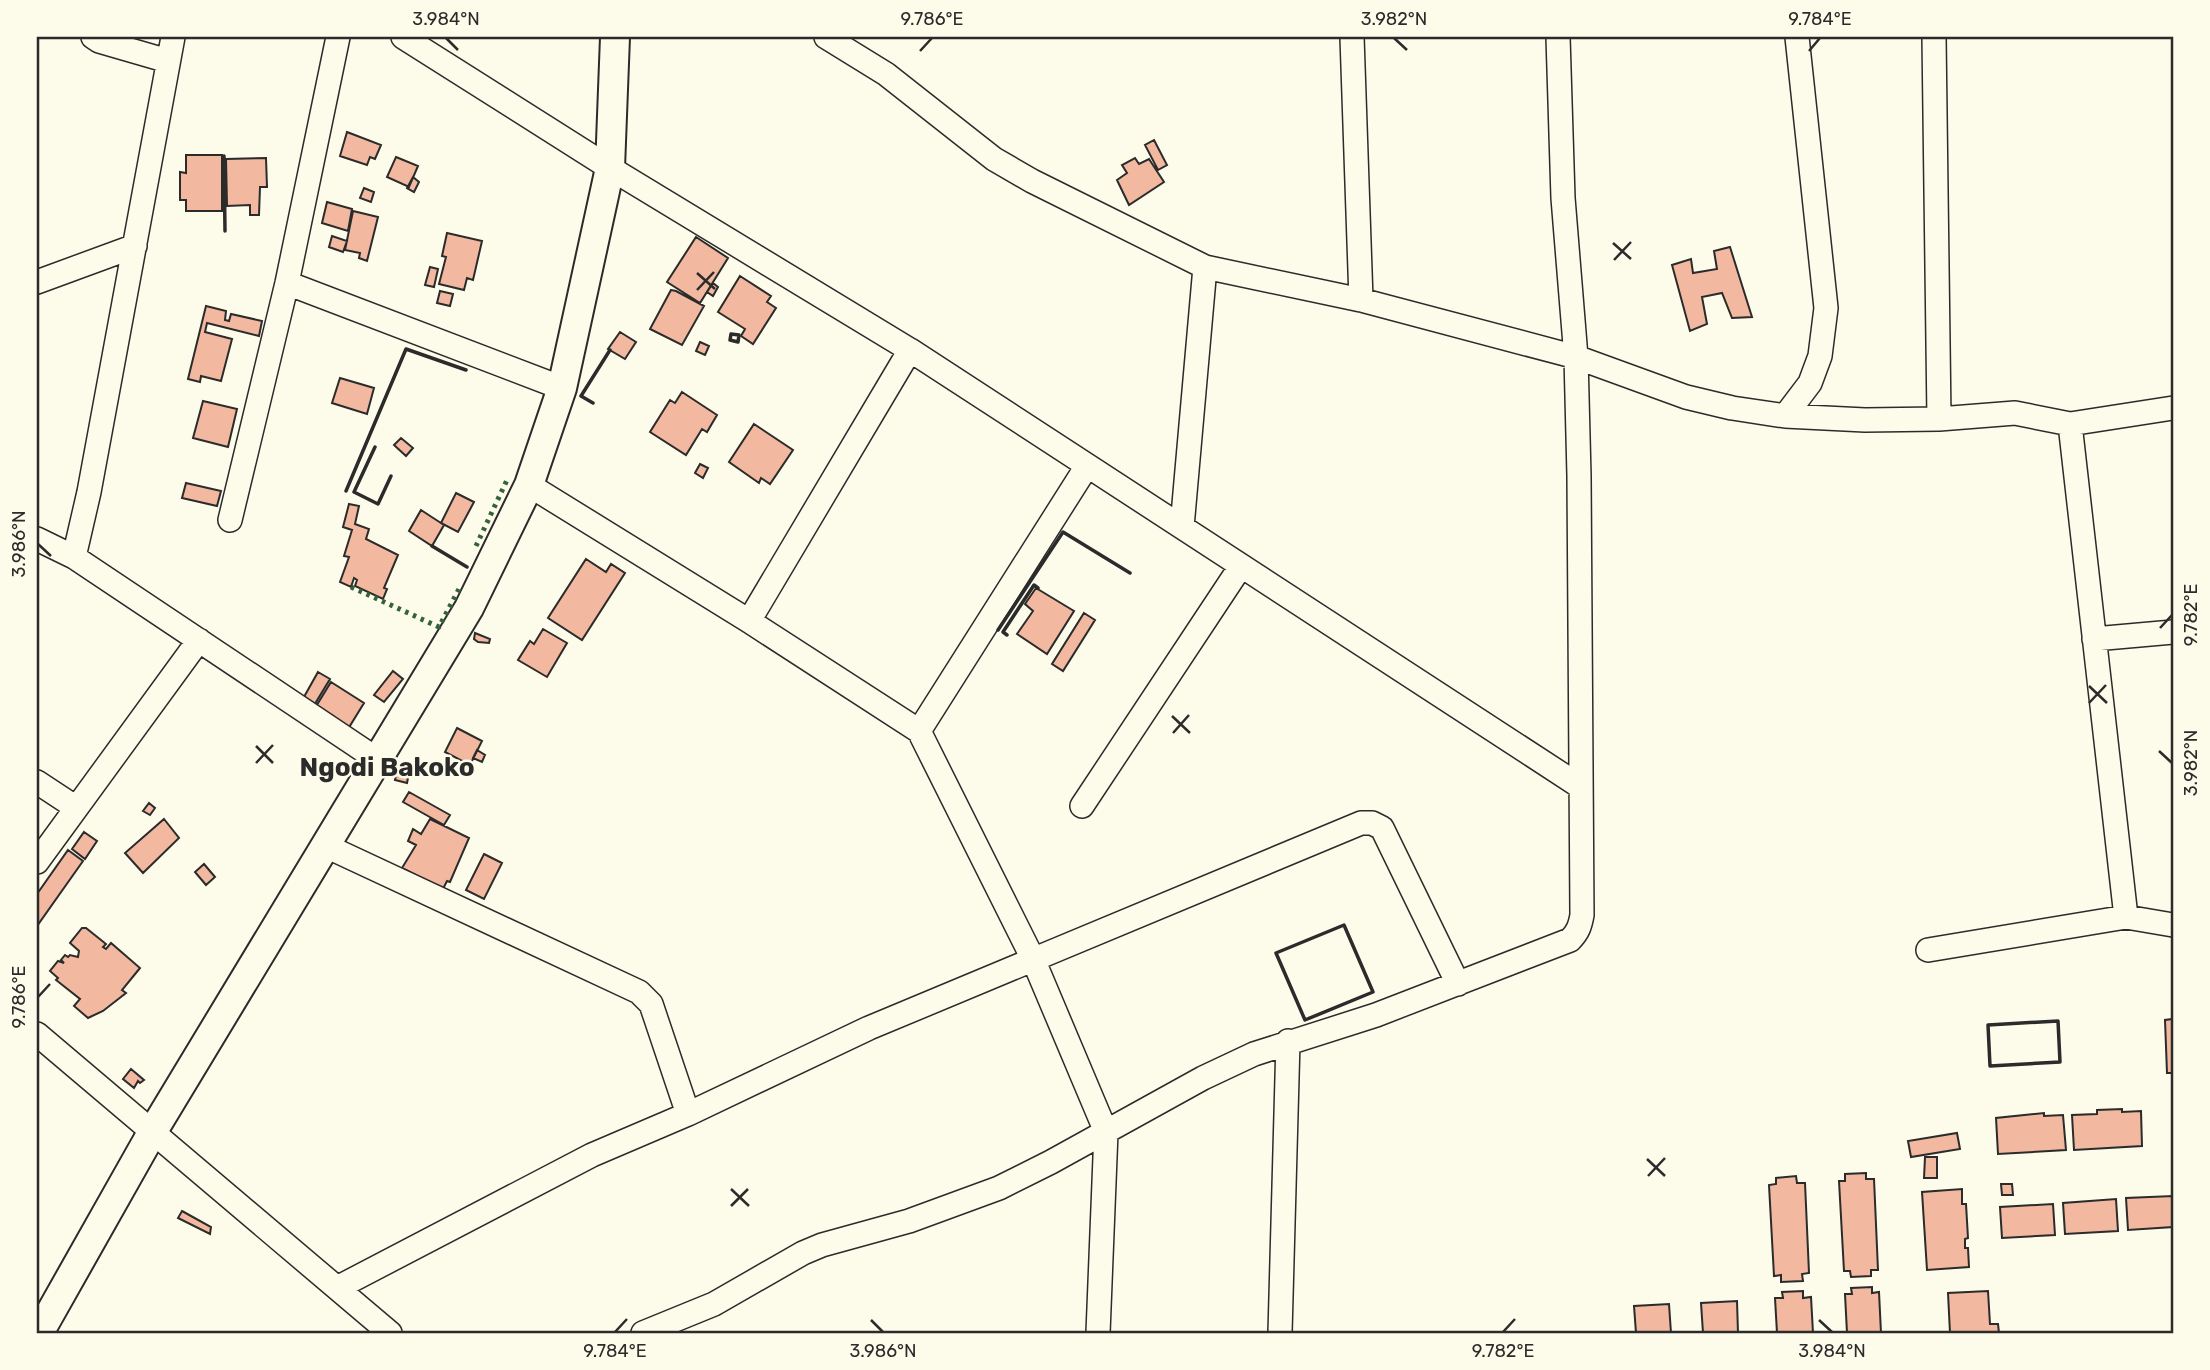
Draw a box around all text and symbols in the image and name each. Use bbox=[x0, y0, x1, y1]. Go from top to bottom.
text: 3.984°N bbox=[412, 8, 480, 30]
text: 9.786°E bbox=[901, 8, 963, 30]
text: 3.982°N bbox=[1361, 8, 1427, 30]
text: 9.784°E bbox=[1788, 8, 1852, 30]
text: 3.986°N bbox=[8, 510, 30, 578]
text: 9.782°E bbox=[2180, 584, 2202, 646]
text: 3.982°N bbox=[2180, 730, 2202, 796]
district label: Ngodi Bakoko bbox=[299, 752, 475, 783]
text: 9.786°E bbox=[8, 966, 30, 1028]
text: 9.784°E bbox=[583, 1340, 647, 1362]
text: 3.986°N bbox=[849, 1340, 917, 1362]
text: 9.782°E bbox=[1472, 1340, 1534, 1362]
text: 3.984°N bbox=[1798, 1340, 1866, 1362]

